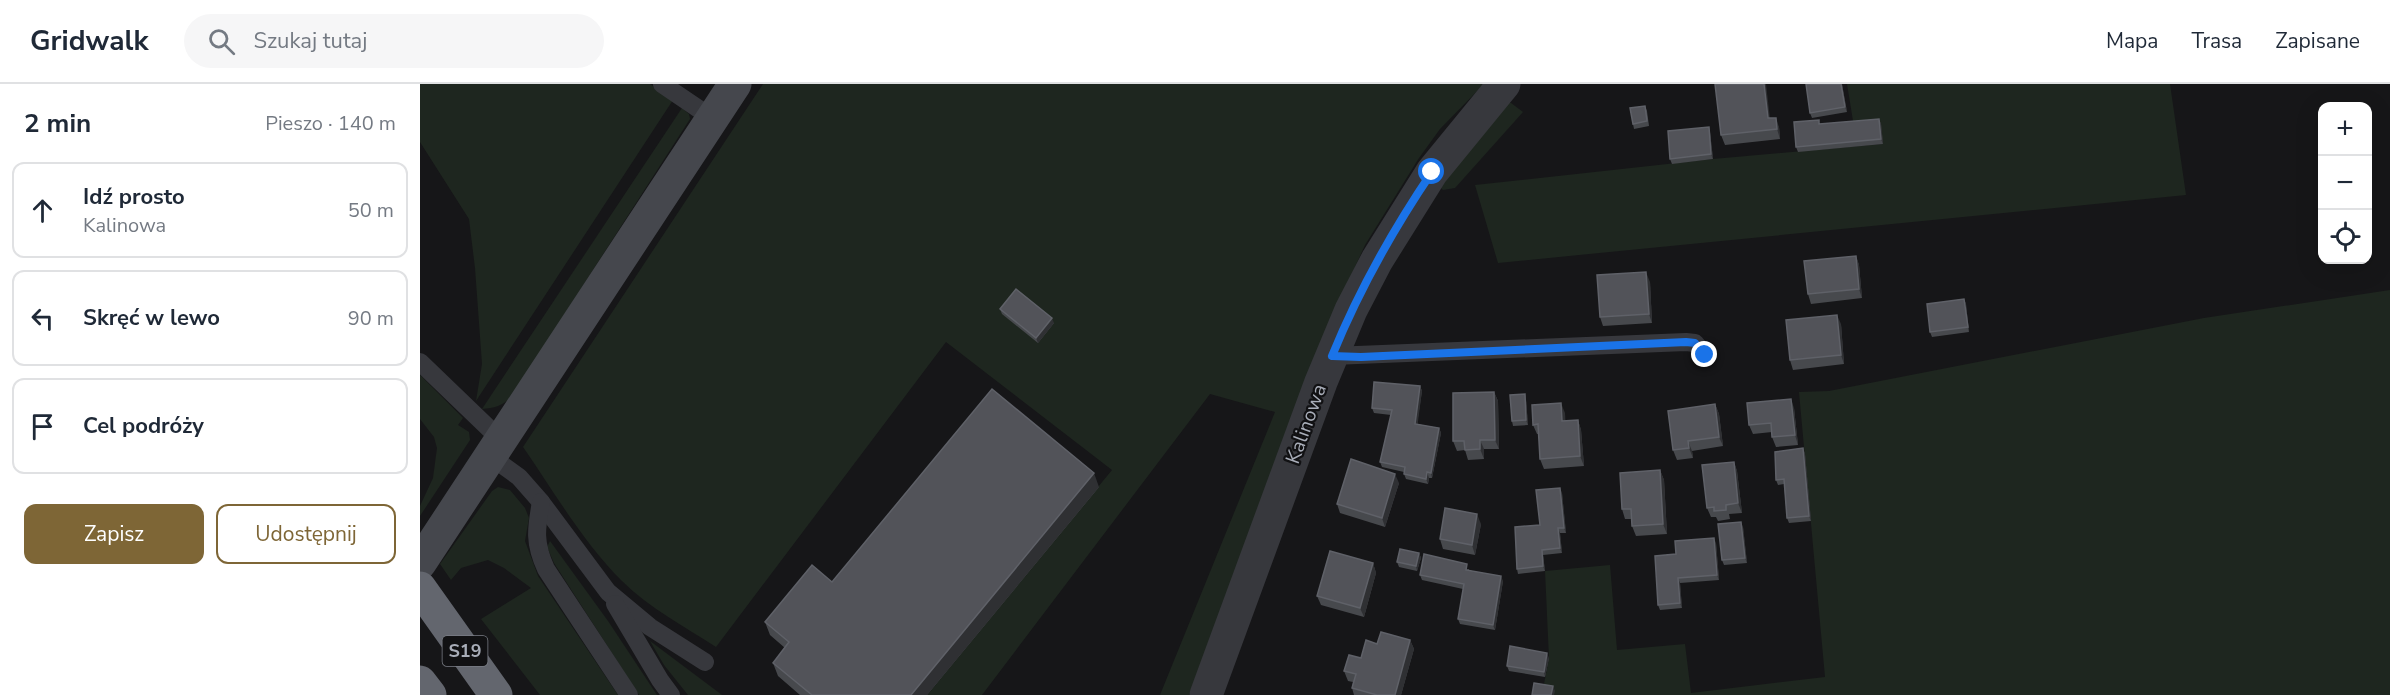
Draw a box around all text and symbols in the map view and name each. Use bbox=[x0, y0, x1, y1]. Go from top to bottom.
search box bbox=[184, 14, 604, 68]
text: Gridwalk bbox=[30, 22, 148, 60]
icon: search bbox=[205, 25, 238, 58]
text: Szukaj tutaj bbox=[253, 26, 367, 56]
text: Mapa bbox=[2106, 27, 2158, 55]
text: Trasa bbox=[2191, 27, 2242, 55]
text: Zapisane bbox=[2275, 27, 2360, 55]
map controls bbox=[2318, 102, 2372, 264]
button: + bbox=[2318, 102, 2372, 156]
text: 2 min bbox=[24, 106, 91, 141]
text: Pieszo · 140 m bbox=[265, 110, 396, 137]
button: − bbox=[2318, 156, 2372, 210]
route start bbox=[1418, 158, 1444, 184]
text: Idź prosto bbox=[83, 182, 185, 212]
icon: ahead bbox=[26, 194, 59, 227]
text: 50 m bbox=[348, 197, 394, 224]
button: locate bbox=[2318, 210, 2372, 264]
text: Kalinowa bbox=[83, 212, 166, 239]
icon: left bbox=[26, 302, 59, 335]
text: Skręć w lewo bbox=[83, 303, 220, 333]
text: 90 m bbox=[348, 305, 394, 332]
route end bbox=[1691, 341, 1717, 367]
street label: Kalinowa bbox=[1279, 380, 1333, 468]
icon: arrive bbox=[26, 410, 59, 443]
text: Cel podróży bbox=[83, 411, 204, 441]
button: Zapisz bbox=[24, 504, 204, 564]
button: Udostępnij bbox=[216, 504, 396, 564]
road number: S19 bbox=[442, 636, 488, 666]

